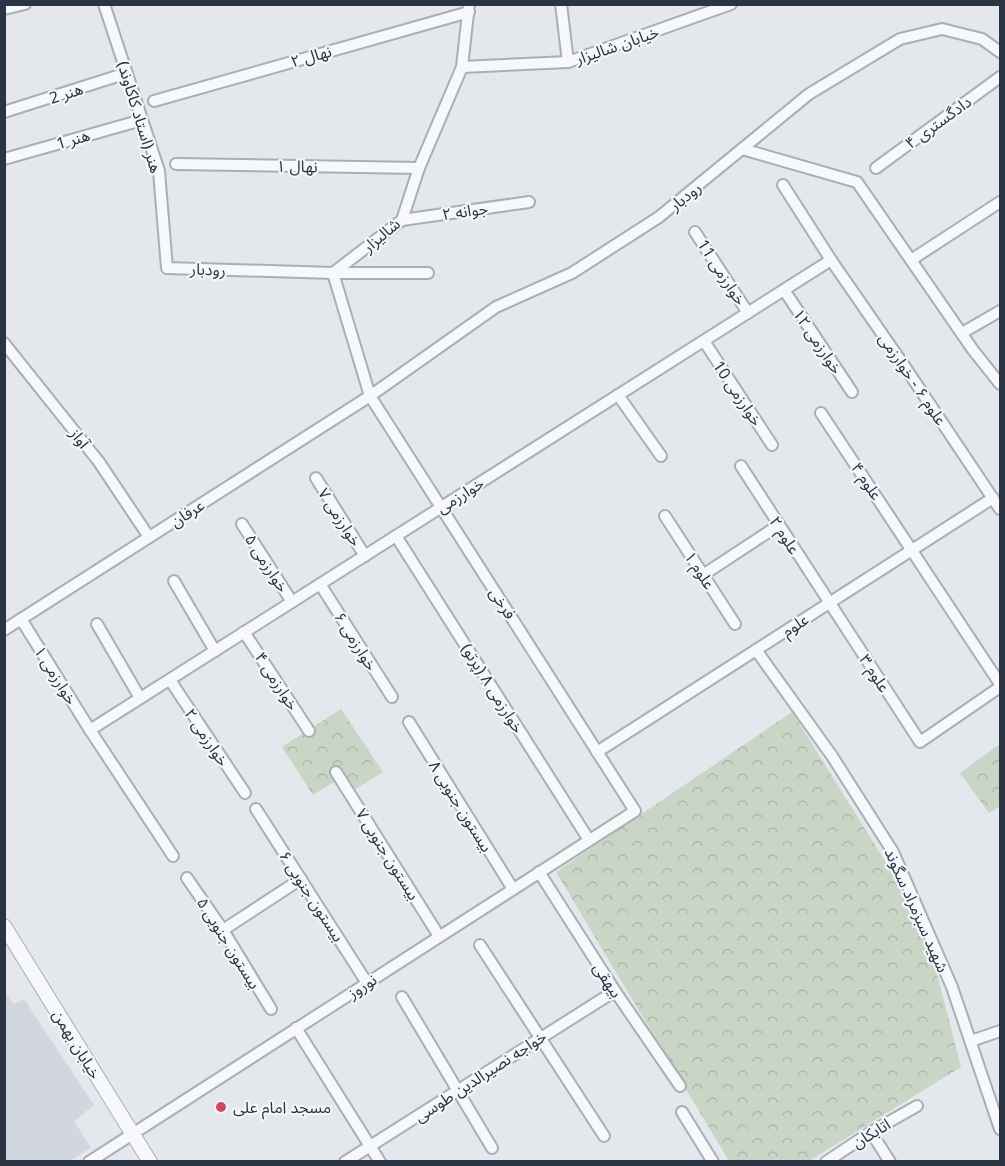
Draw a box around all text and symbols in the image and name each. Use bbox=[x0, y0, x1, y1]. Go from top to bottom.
street label: خیابان شالیزار bbox=[571, 20, 662, 70]
street label: نهال ۲ bbox=[288, 40, 334, 72]
street label: هنر (استاد کاکاوند) bbox=[113, 58, 167, 176]
street label: هنر 2 bbox=[46, 77, 86, 109]
street label: دادگستری ۴ bbox=[900, 90, 976, 154]
street label: هنر 1 bbox=[53, 124, 93, 154]
street label: نهال ۱ bbox=[276, 155, 318, 177]
street label: رودبار bbox=[664, 176, 706, 216]
street label: جوانه ۲ bbox=[441, 197, 489, 225]
street label: شالیزار bbox=[357, 213, 405, 258]
street label: خوارزمی 11 bbox=[692, 235, 752, 309]
street label: رودبار bbox=[189, 257, 226, 281]
street label: خوارزمی ۱۲ bbox=[788, 304, 848, 378]
street label: علوم ۶ - خوارزمی bbox=[872, 328, 952, 431]
street label: خوارزمی 10 bbox=[708, 356, 768, 430]
street label: آواز bbox=[64, 422, 96, 454]
street label: علوم ۴ bbox=[845, 458, 888, 505]
street label: خوارزمی bbox=[432, 472, 488, 518]
street label: خوارزمی ۷ bbox=[313, 484, 367, 550]
street label: عرفان bbox=[166, 494, 208, 532]
street label: علوم ۲ bbox=[763, 512, 806, 559]
street label: خوارزمی ۵ bbox=[240, 530, 294, 596]
street label: علوم ۱ bbox=[678, 547, 721, 594]
street label: فرخی bbox=[484, 583, 522, 623]
street label: خوارزمی ۶ bbox=[329, 607, 383, 675]
street label: علوم bbox=[777, 608, 814, 644]
street label: خوارزمی ۸ (پرتو) bbox=[456, 639, 529, 737]
street label: خوارزمی ۱ bbox=[29, 641, 83, 709]
street label: خوارزمی ۴ bbox=[250, 648, 304, 714]
street label: علوم ۳ bbox=[853, 650, 896, 697]
street label: خوارزمی ۲ bbox=[180, 704, 234, 770]
street label: بیستون جنوبی ۸ bbox=[424, 756, 498, 856]
street label: بیستون جنوبی ۷ bbox=[351, 804, 425, 904]
street label: شهید سبزمراد سگوند bbox=[880, 844, 954, 976]
street label: بیستون جنوبی ۶ bbox=[274, 846, 350, 946]
street label: بیستون جنوبی ۵ bbox=[192, 893, 266, 993]
street label: بیهقی bbox=[588, 958, 628, 1002]
street label: نوروز bbox=[342, 968, 381, 1004]
street label: خیابان بهمن bbox=[48, 1005, 106, 1083]
street label: خواجه نصیرالدین طوسی bbox=[410, 1025, 550, 1127]
place label: مسجد امام علی bbox=[233, 1096, 331, 1120]
marker: مسجد امام علی bbox=[214, 1100, 228, 1114]
street label: اتابکان bbox=[848, 1113, 894, 1153]

